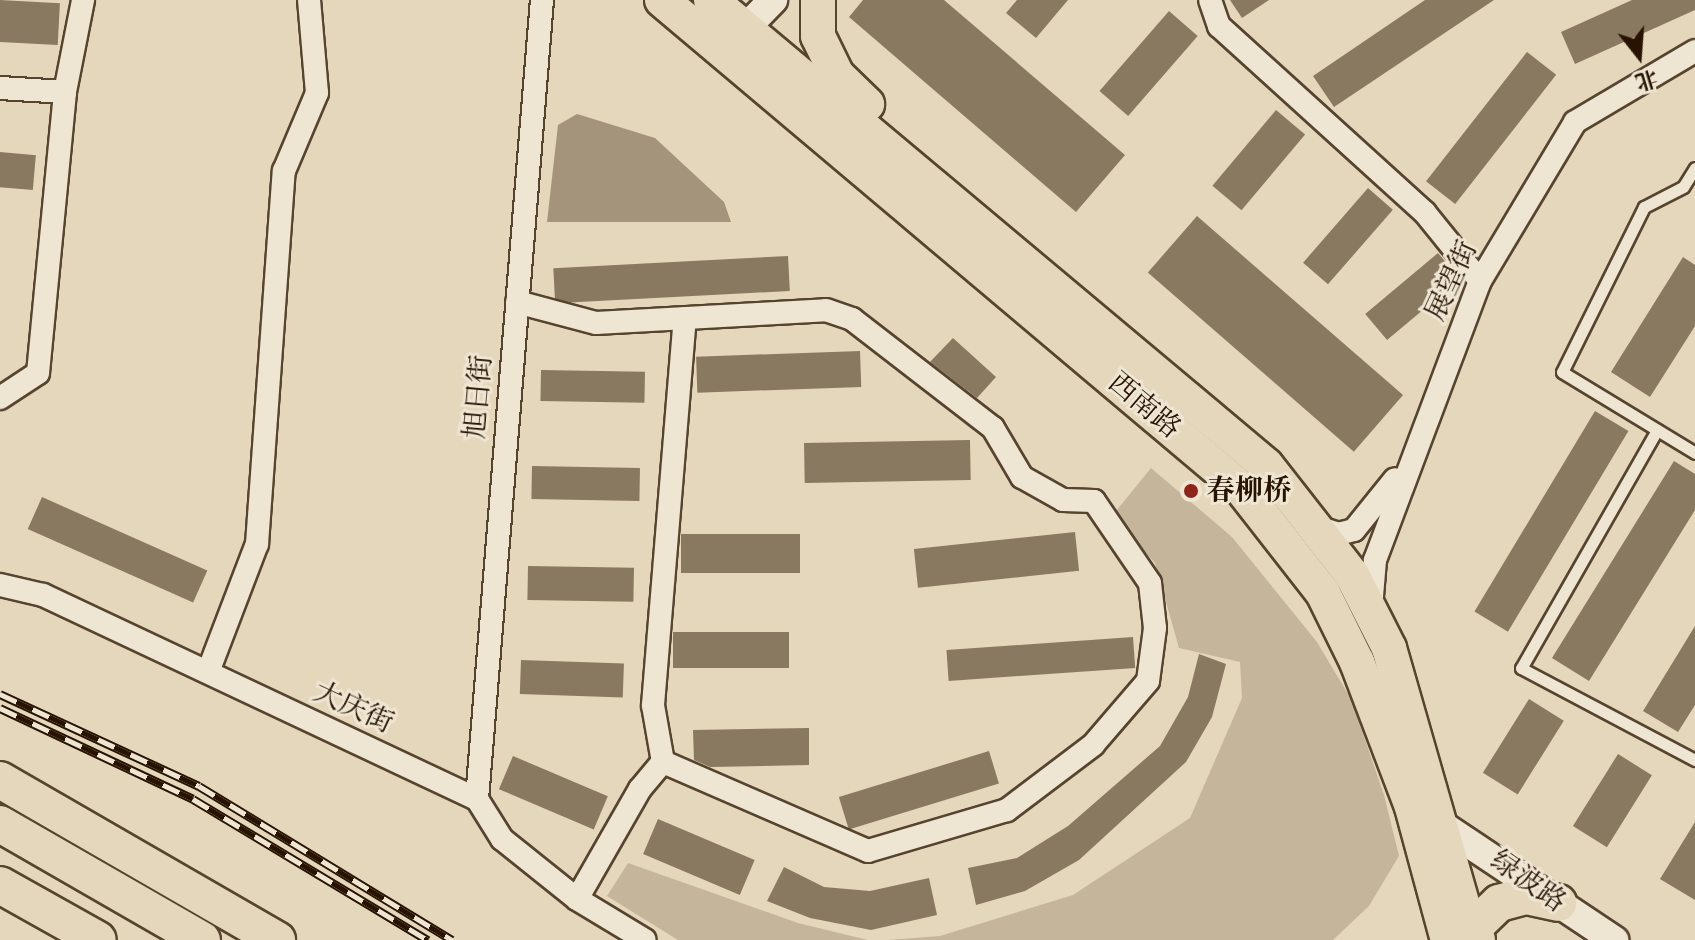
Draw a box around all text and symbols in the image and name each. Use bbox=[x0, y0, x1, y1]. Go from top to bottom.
north arrow bbox=[1599, 16, 1679, 96]
text: 北 bbox=[1632, 63, 1661, 96]
street label: 展望街 bbox=[1419, 236, 1485, 326]
street label: 旭日街 bbox=[459, 354, 499, 440]
street label: 西南路 bbox=[1101, 366, 1187, 446]
place label: 春柳桥 bbox=[1207, 474, 1291, 508]
marker: 春柳桥 bbox=[1182, 482, 1200, 500]
street label: 大庆街 bbox=[308, 675, 398, 741]
street label: 绿波路 bbox=[1484, 844, 1572, 920]

